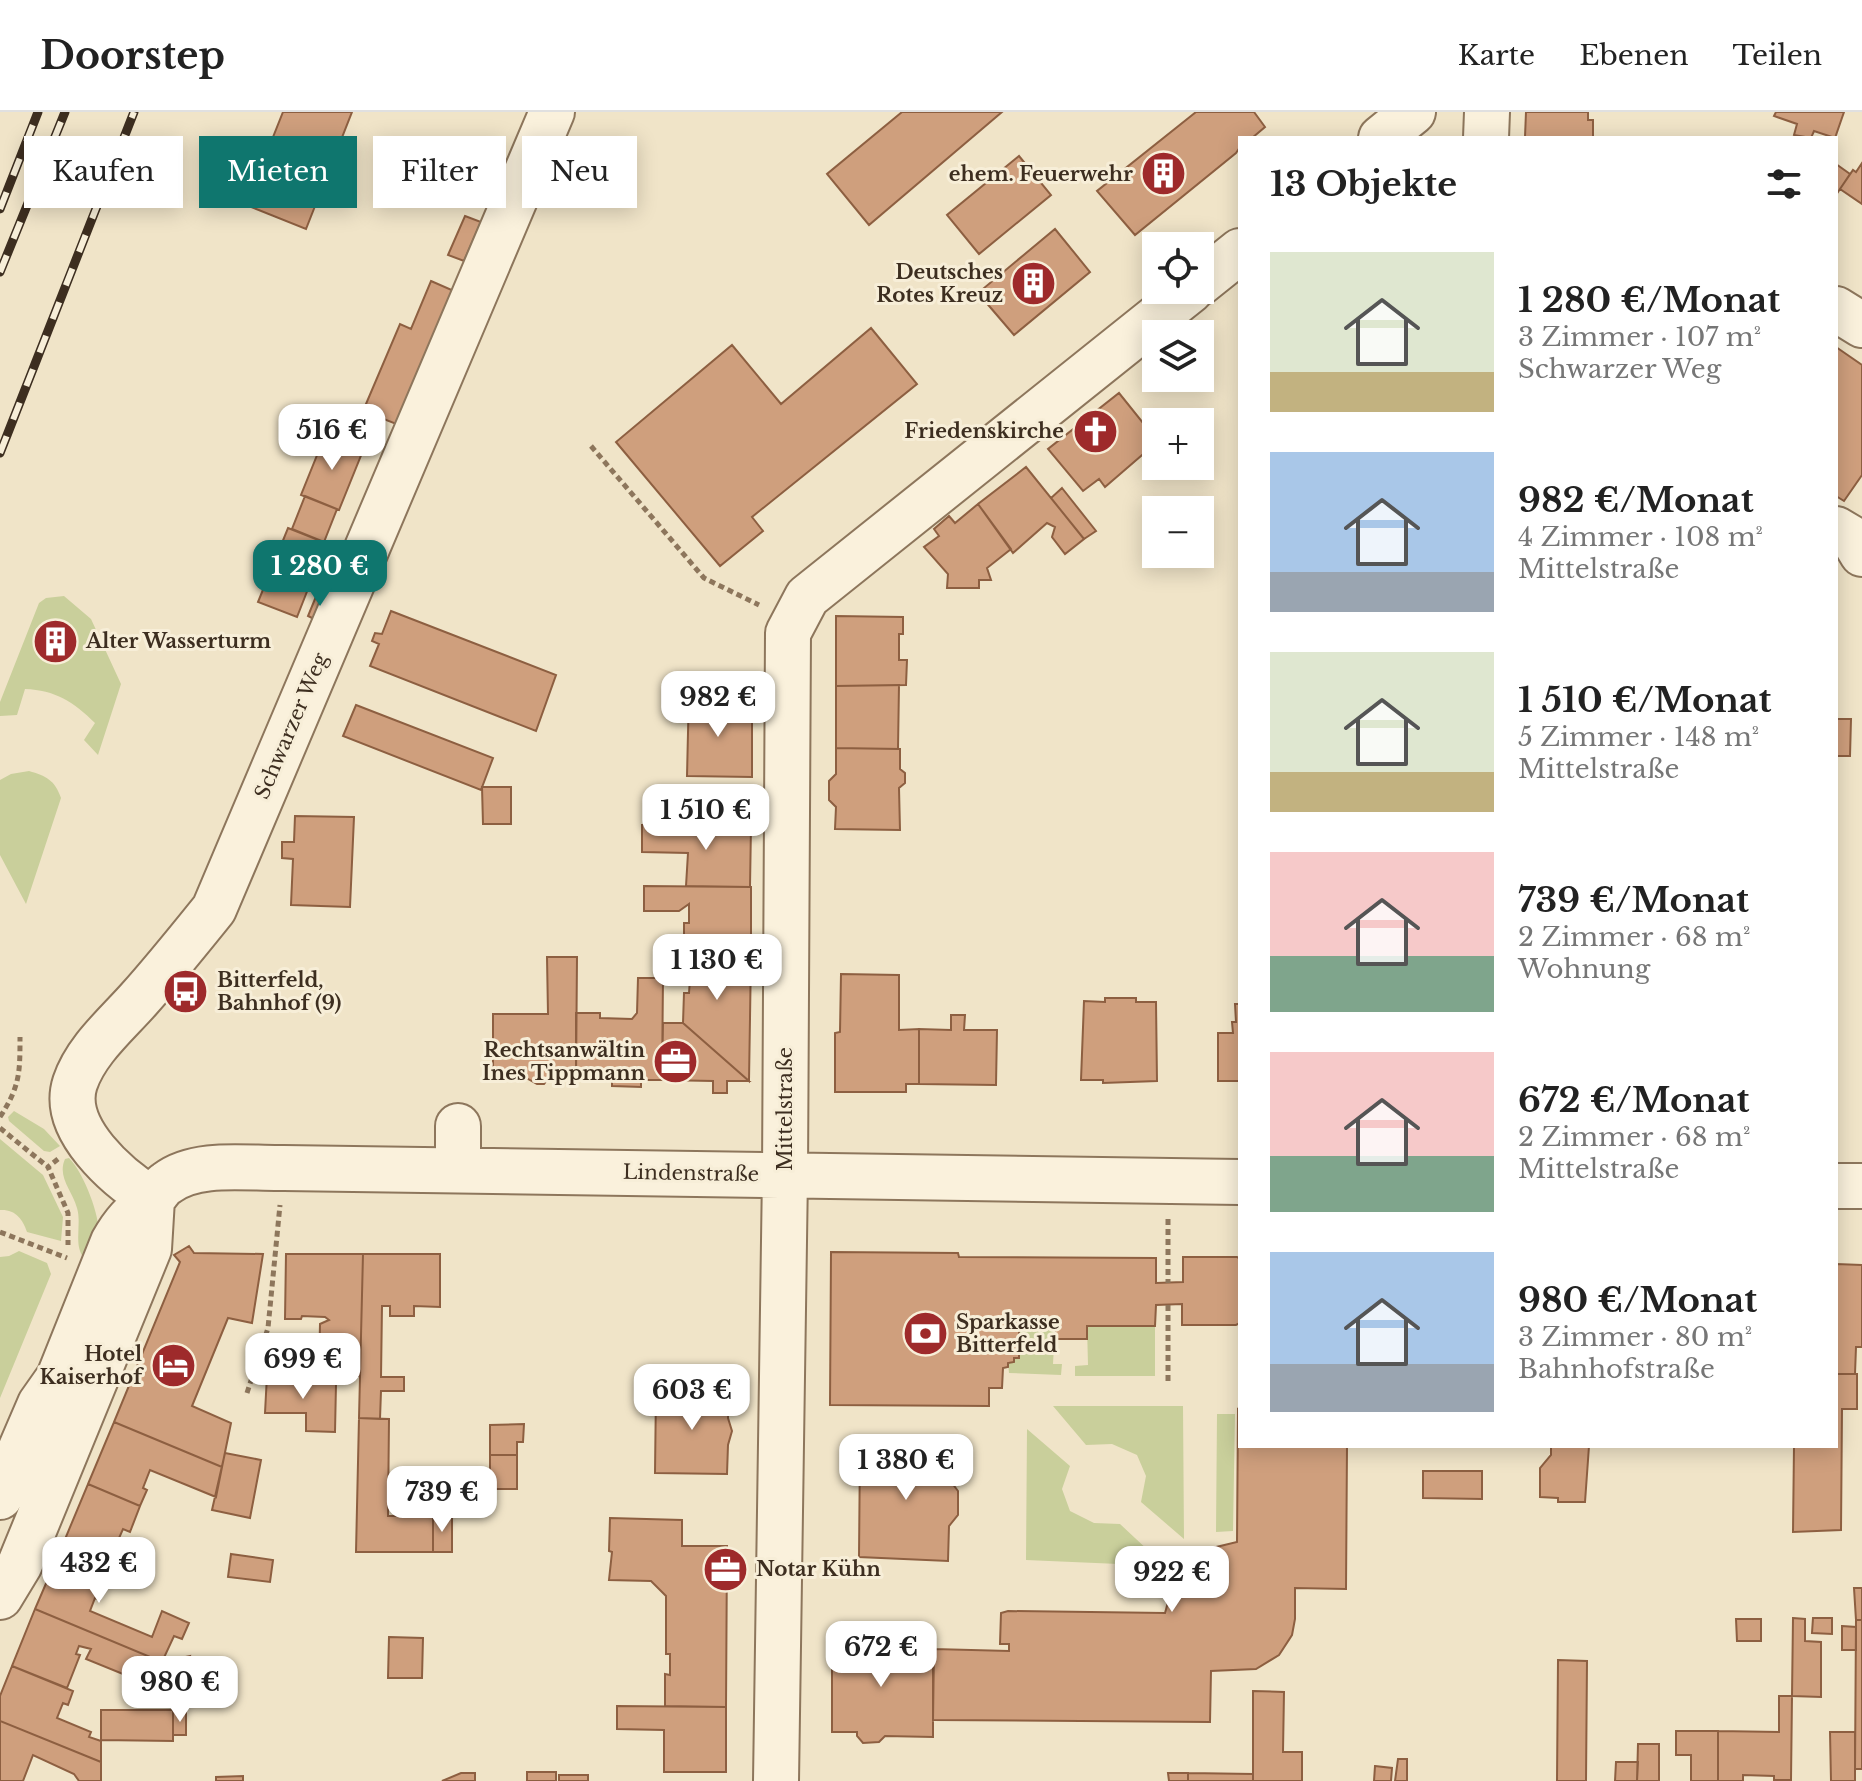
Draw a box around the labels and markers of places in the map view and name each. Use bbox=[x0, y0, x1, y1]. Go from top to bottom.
building icon: ehem. Feuerwehr bbox=[1140, 150, 1188, 198]
place label: ehem. Feuerwehr bbox=[949, 162, 1133, 186]
building icon: Deutsches Rotes Kreuz bbox=[1010, 259, 1058, 307]
place label: Deutsches Rotes Kreuz bbox=[876, 260, 1003, 307]
pin: 516 € bbox=[276, 404, 388, 472]
church icon: Friedenskirche bbox=[1071, 407, 1119, 455]
place label: Friedenskirche bbox=[904, 419, 1064, 443]
pin: 1 280 € bbox=[246, 540, 394, 608]
building icon: Alter Wasserturm bbox=[31, 617, 79, 665]
place label: Alter Wasserturm bbox=[85, 629, 271, 653]
pin: 982 € bbox=[662, 671, 774, 739]
pin: 1 510 € bbox=[632, 784, 780, 852]
pin: 1 130 € bbox=[643, 934, 791, 1002]
bus stop icon: Bitterfeld, Bahnhof (9) bbox=[162, 968, 210, 1016]
place label: Bitterfeld, Bahnhof (9) bbox=[217, 968, 342, 1015]
place label: Rechtsanwältin Ines Tippmann bbox=[482, 1038, 645, 1085]
office icon: Rechtsanwältin Ines Tippmann bbox=[652, 1038, 700, 1086]
bank icon: Sparkasse Bitterfeld bbox=[901, 1310, 949, 1358]
place label: Sparkasse Bitterfeld bbox=[956, 1310, 1060, 1357]
pin: 699 € bbox=[247, 1333, 359, 1401]
hotel icon: Hotel Kaiserhof bbox=[149, 1341, 197, 1389]
place label: Hotel Kaiserhof bbox=[40, 1342, 144, 1389]
pin: 603 € bbox=[636, 1364, 748, 1432]
pin: 1 380 € bbox=[832, 1434, 980, 1502]
pin: 739 € bbox=[386, 1466, 498, 1534]
pin: 432 € bbox=[43, 1537, 155, 1605]
office icon: Notar Kühn bbox=[701, 1545, 749, 1593]
pin: 922 € bbox=[1116, 1546, 1228, 1614]
place label: Notar Kühn bbox=[756, 1557, 881, 1581]
pin: 672 € bbox=[825, 1621, 937, 1689]
pin: 980 € bbox=[124, 1656, 236, 1724]

